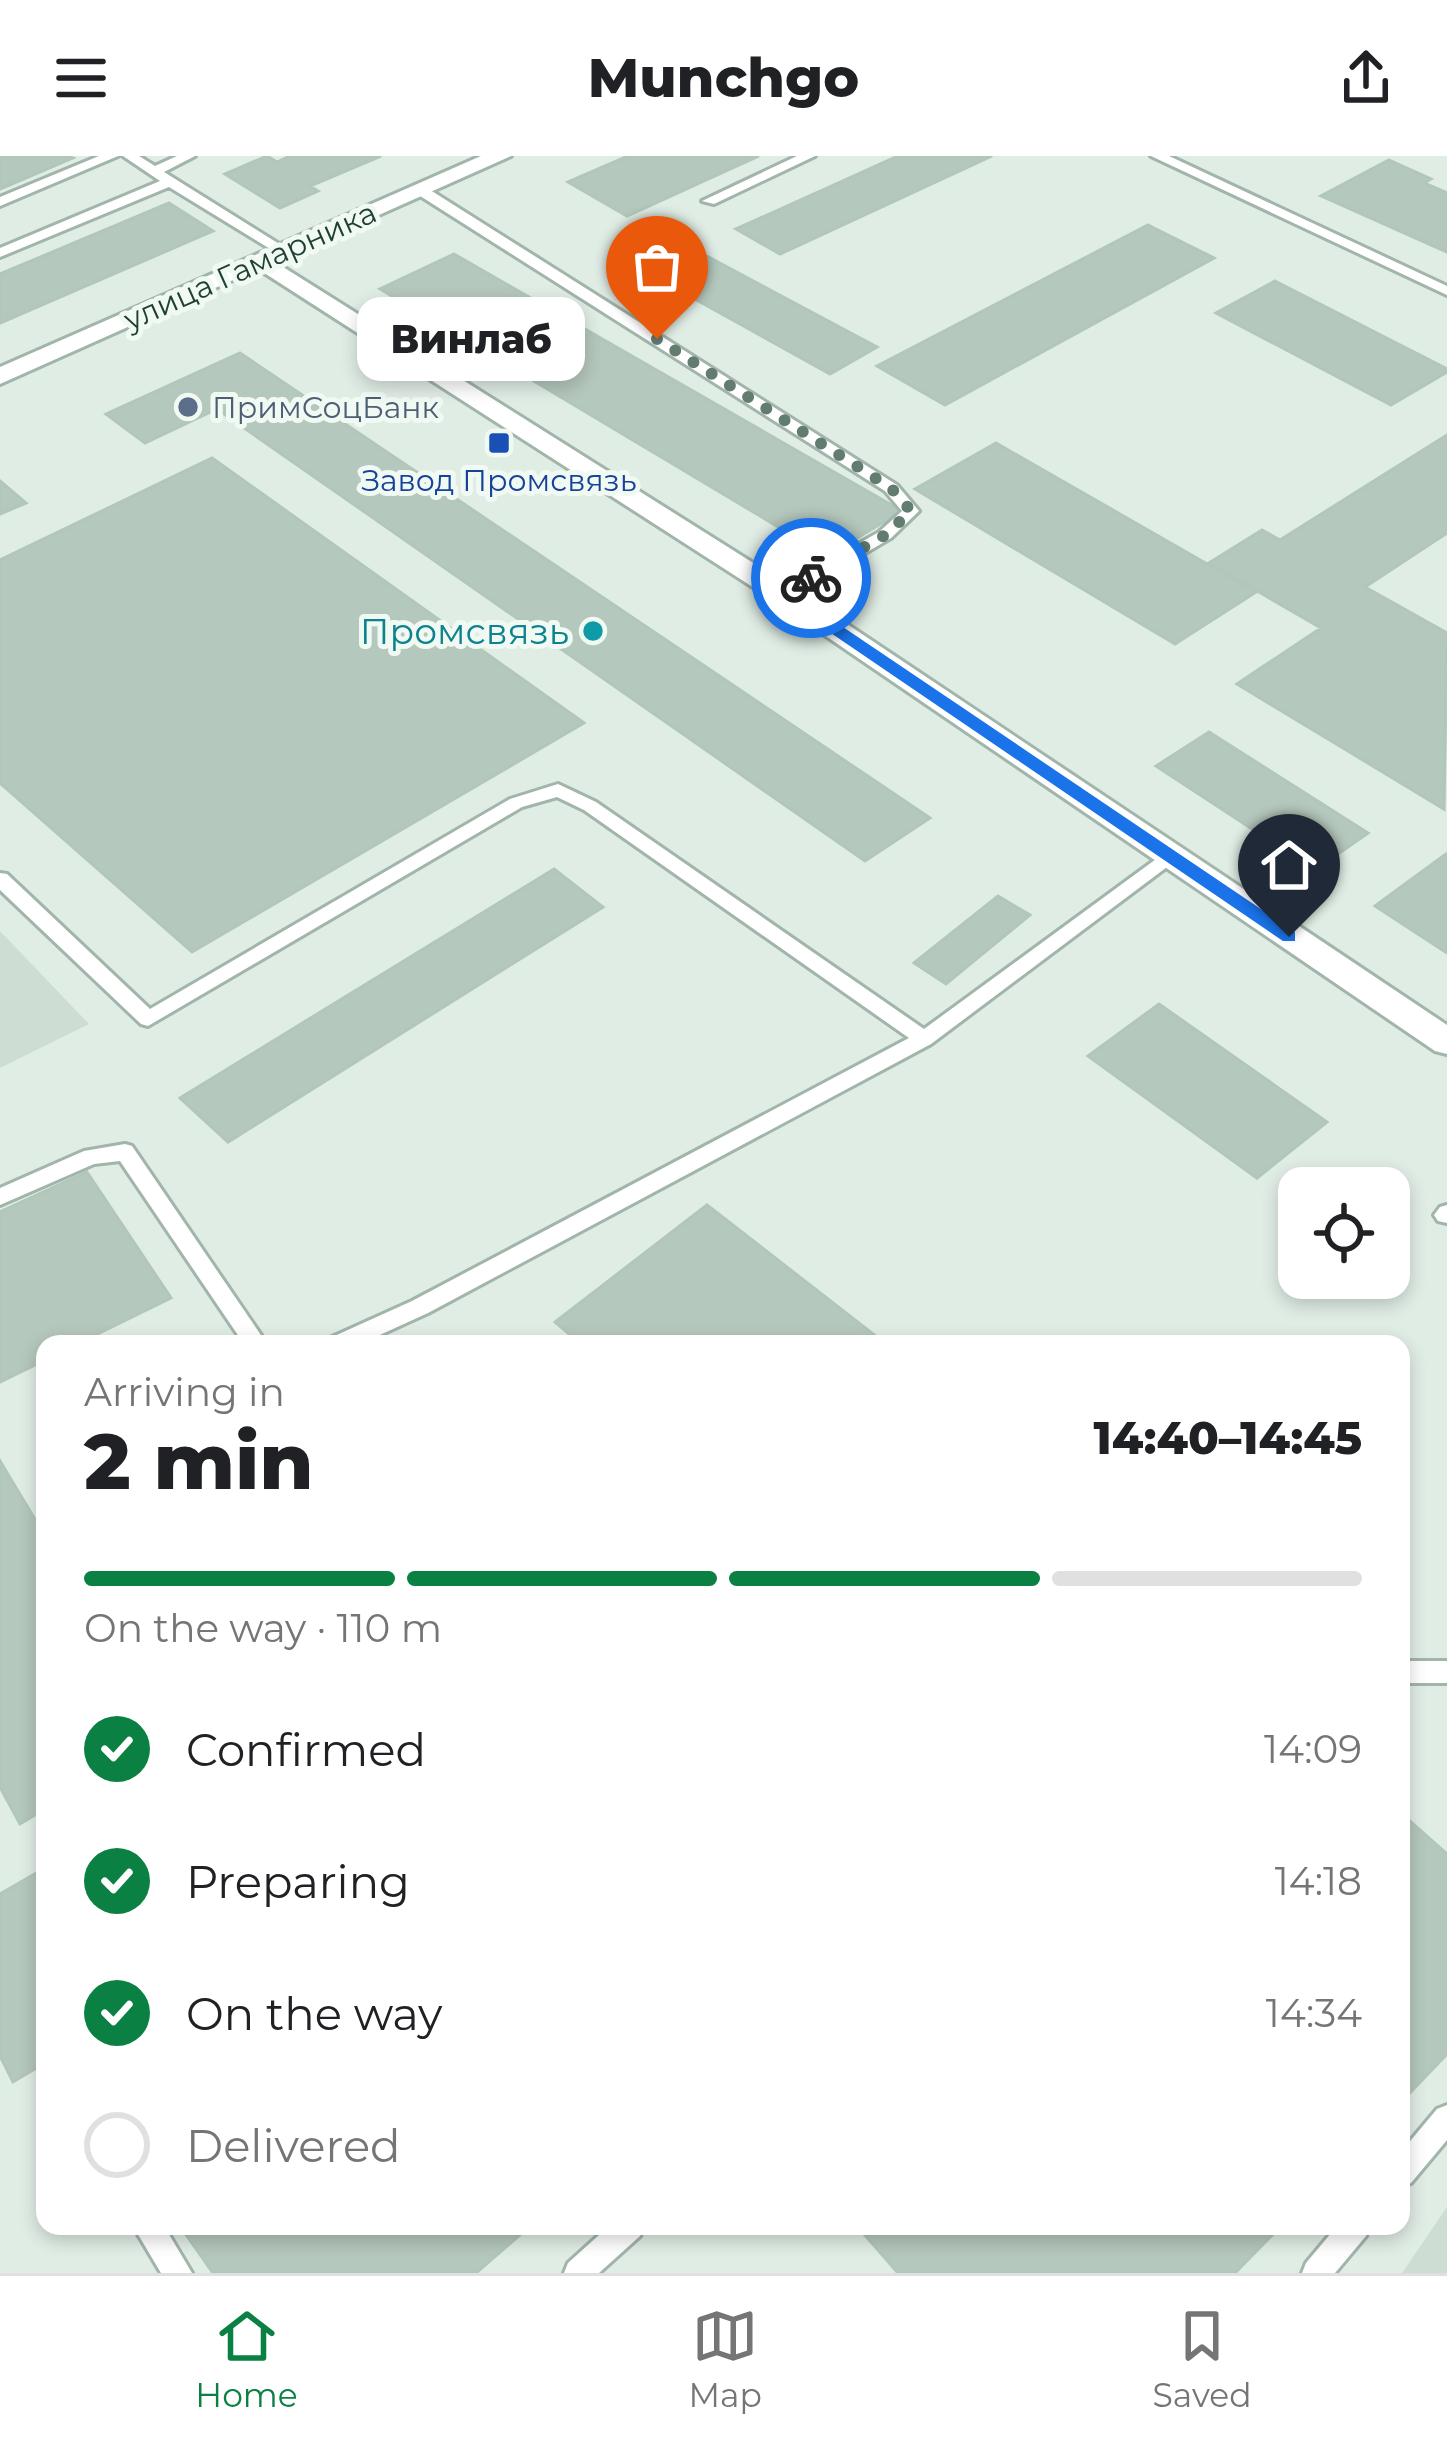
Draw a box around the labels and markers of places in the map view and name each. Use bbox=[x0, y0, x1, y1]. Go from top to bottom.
pin bbox=[606, 216, 708, 339]
callout: Винлаб bbox=[357, 297, 585, 381]
place label: ПримСоцБанк bbox=[212, 389, 440, 426]
marker: ПримСоцБанк bbox=[175, 394, 201, 420]
marker: Завод Промсвязь bbox=[486, 430, 512, 456]
place label: Завод Промсвязь bbox=[361, 462, 637, 499]
place label: Промсвязь bbox=[360, 609, 569, 653]
marker: Промсвязь bbox=[580, 618, 606, 644]
pin bbox=[1238, 814, 1340, 937]

